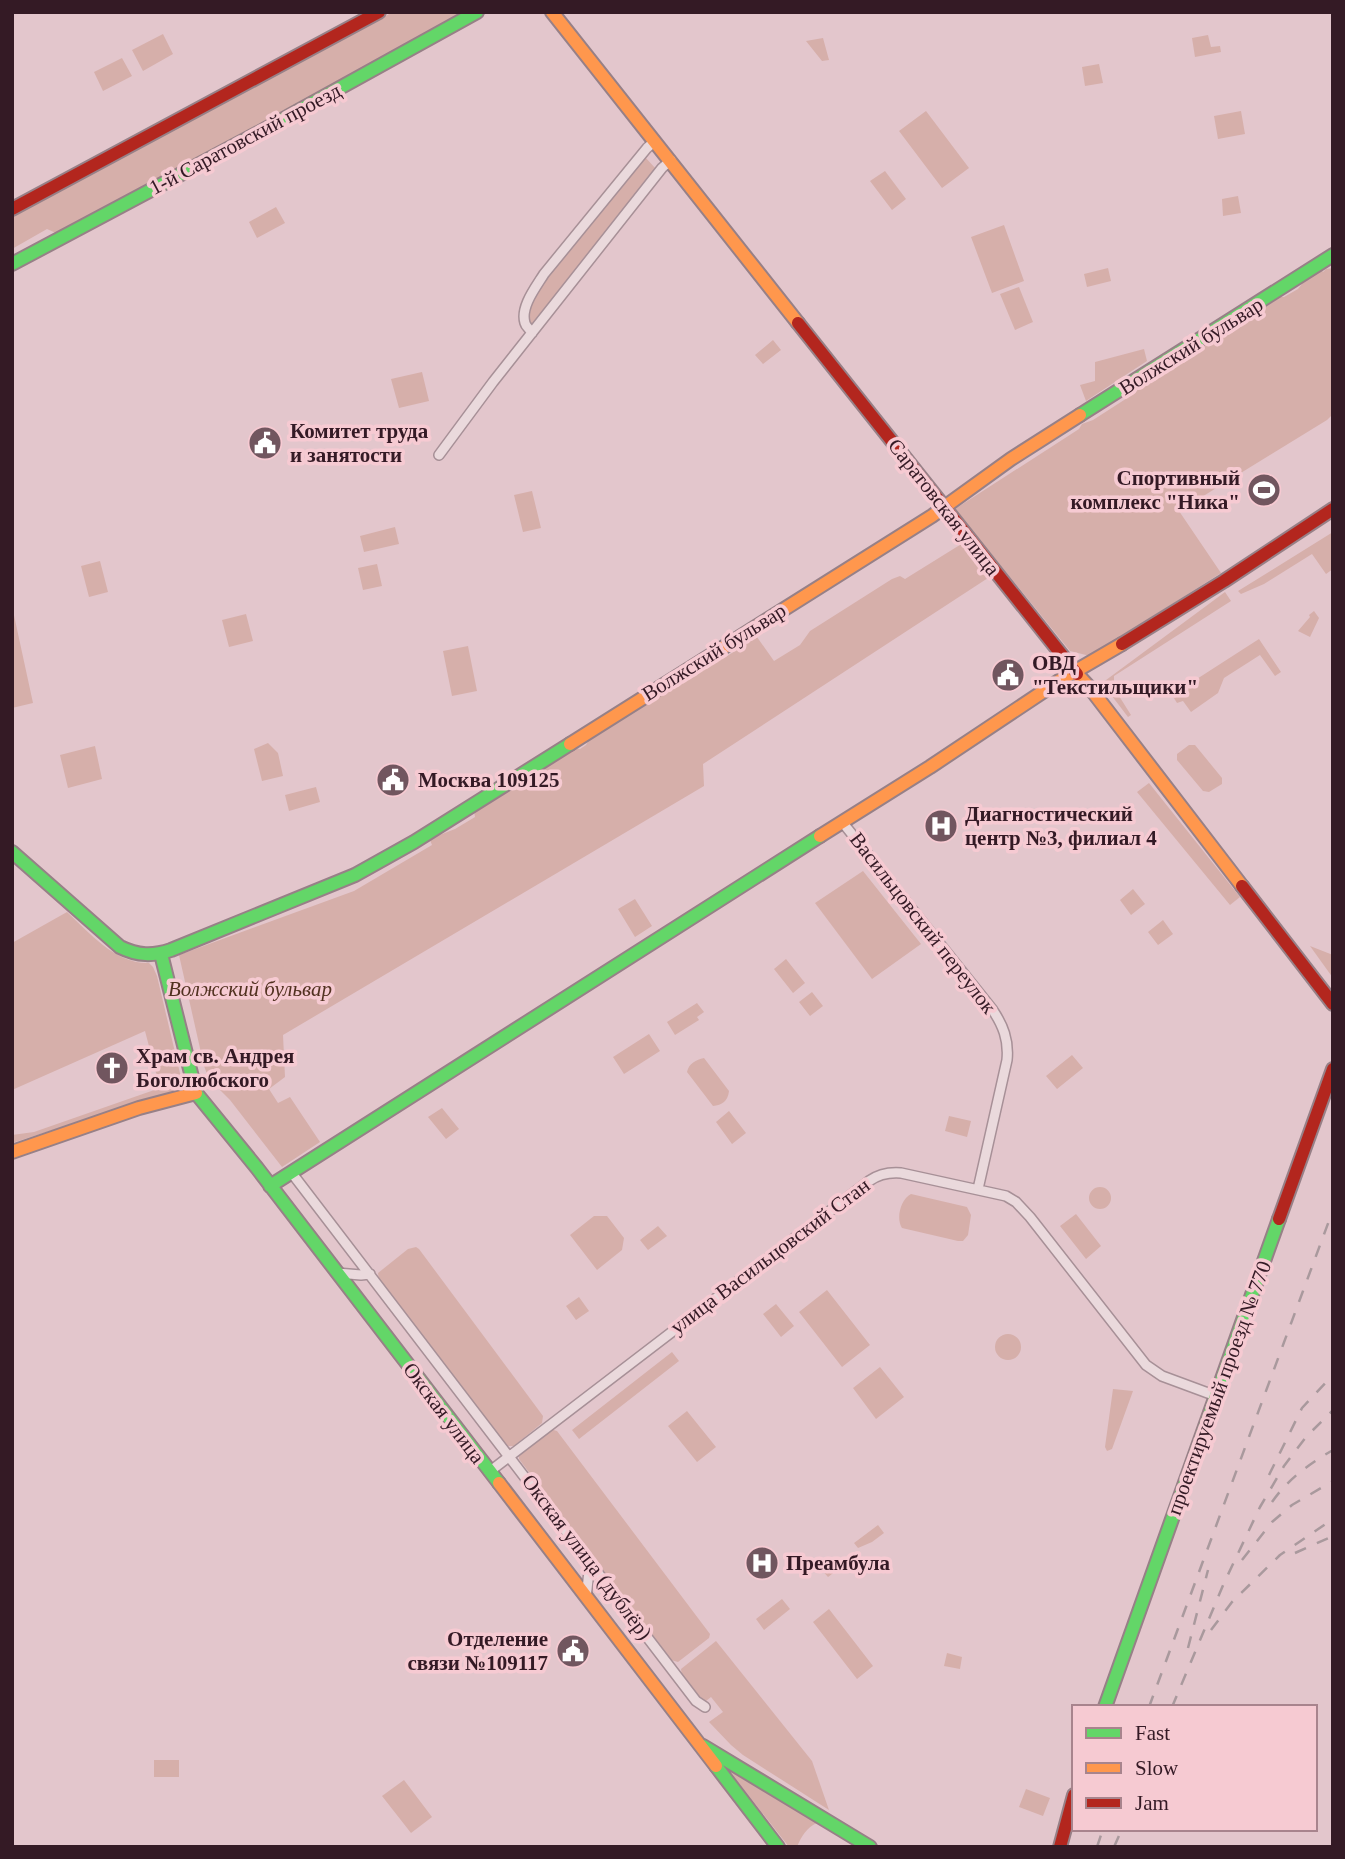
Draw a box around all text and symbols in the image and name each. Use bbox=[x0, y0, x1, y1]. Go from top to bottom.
street label: 1-й Саратовский проезд bbox=[145, 78, 345, 200]
street label: Волжский бульвар bbox=[1115, 292, 1267, 400]
place label: Комитет труда и занятости bbox=[290, 419, 429, 467]
public building icon: Комитет труда и занятости bbox=[246, 424, 284, 462]
street label: Саратовская улица bbox=[883, 434, 1005, 581]
place label: Спортивный комплекс "Ника" bbox=[1070, 466, 1240, 514]
sports icon: Спортивный комплекс "Ника" bbox=[1245, 471, 1283, 509]
street label: Волжский бульвар bbox=[638, 598, 790, 706]
place label: ОВД "Текстильщики" bbox=[1032, 651, 1198, 699]
public building icon: ОВД "Текстильщики" bbox=[989, 656, 1027, 694]
public building icon: Москва 109125 bbox=[374, 761, 412, 799]
place label: Москва 109125 bbox=[418, 768, 560, 792]
place label: Диагностический центр №3, филиал 4 bbox=[965, 802, 1157, 850]
hospital icon: Диагностический центр №3, филиал 4 bbox=[922, 807, 960, 845]
street label: Васильцовский переулок bbox=[845, 828, 1002, 1019]
park label: Волжский бульвар bbox=[168, 977, 332, 1001]
place label: Храм св. Андрея Боголюбского bbox=[136, 1044, 294, 1092]
church icon: Храм св. Андрея Боголюбского bbox=[93, 1049, 131, 1087]
street label: улица Васильцовский Стан bbox=[666, 1173, 874, 1339]
street label: проектируемый проезд № 770 bbox=[1162, 1258, 1276, 1518]
street label: Окская улица bbox=[398, 1358, 490, 1469]
street label: Окская улица (дублёр) bbox=[517, 1470, 657, 1644]
hospital icon: Преамбула bbox=[743, 1544, 781, 1582]
place label: Преамбула bbox=[786, 1551, 891, 1575]
place label: Отделение связи №109117 bbox=[408, 1627, 548, 1675]
public building icon: Отделение связи №109117 bbox=[554, 1632, 592, 1670]
legend bbox=[1072, 1705, 1317, 1831]
text: Fast bbox=[1135, 1721, 1170, 1745]
text: Slow bbox=[1135, 1756, 1179, 1780]
text: Jam bbox=[1135, 1791, 1169, 1815]

